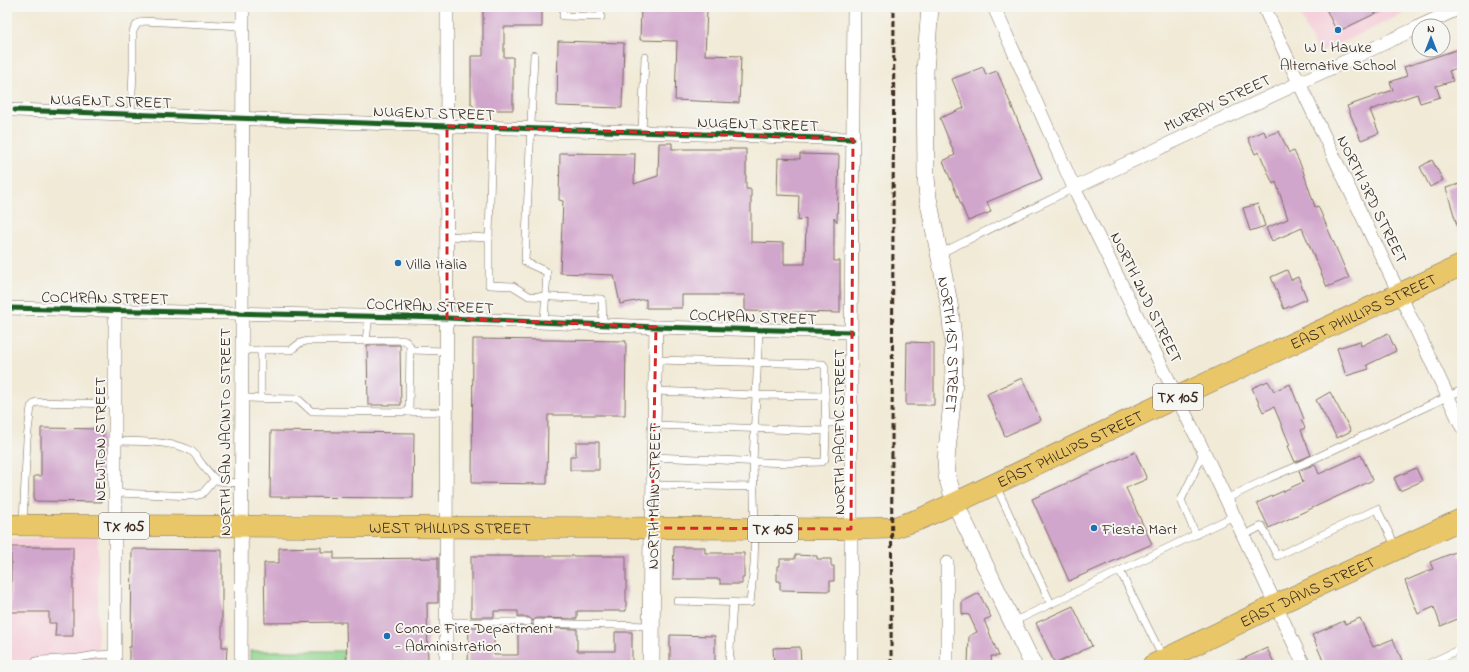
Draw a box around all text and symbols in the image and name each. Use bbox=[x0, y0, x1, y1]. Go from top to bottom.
north arrow bbox=[1411, 18, 1451, 58]
text: N bbox=[1427, 21, 1435, 37]
marker: W L Hauke Alternative School bbox=[1333, 25, 1343, 35]
place label: W L Hauke Alternative School bbox=[1280, 36, 1397, 78]
street label: MURRAY STREET bbox=[1160, 69, 1275, 139]
street label: NUGENT STREET bbox=[50, 88, 172, 116]
street label: NUGENT STREET bbox=[373, 100, 495, 128]
street label: NUGENT STREET bbox=[697, 111, 819, 139]
street label: NORTH 3RD STREET bbox=[1330, 132, 1413, 268]
street label: NORTH 2ND STREET bbox=[1103, 228, 1187, 367]
place label: Villa Italia bbox=[405, 253, 467, 277]
marker: Villa Italia bbox=[393, 258, 403, 268]
street label: EAST PHILLIPS STREET bbox=[1286, 268, 1441, 357]
street label: NORTH 1ST STREET bbox=[930, 275, 964, 414]
street label: COCHRAN STREET bbox=[41, 286, 169, 312]
street label: COCHRAN STREET bbox=[366, 293, 494, 321]
street label: COCHRAN STREET bbox=[689, 304, 817, 332]
street label: NORTH SAN JACINTO STREET bbox=[214, 328, 238, 536]
street label: NORTH PACIFIC STREET bbox=[828, 349, 852, 515]
street label: NEWTON STREET bbox=[89, 377, 113, 501]
road number: TX 105 bbox=[1153, 384, 1203, 410]
street label: EAST PHILLIPS STREET bbox=[993, 405, 1148, 495]
street label: NORTH MAIN STREET bbox=[642, 423, 668, 570]
road number: TX 105 bbox=[99, 513, 149, 539]
road number: TX 105 bbox=[748, 516, 798, 542]
street label: WEST PHILLIPS STREET bbox=[369, 517, 531, 541]
place label: Fiesta Mart bbox=[1101, 518, 1178, 542]
marker: Fiesta Mart bbox=[1089, 523, 1099, 533]
street label: EAST DAVIS STREET bbox=[1236, 551, 1380, 635]
place label: Conroe Fire Department - Administration bbox=[395, 617, 554, 659]
marker: Conroe Fire Department - Administration bbox=[382, 631, 392, 641]

